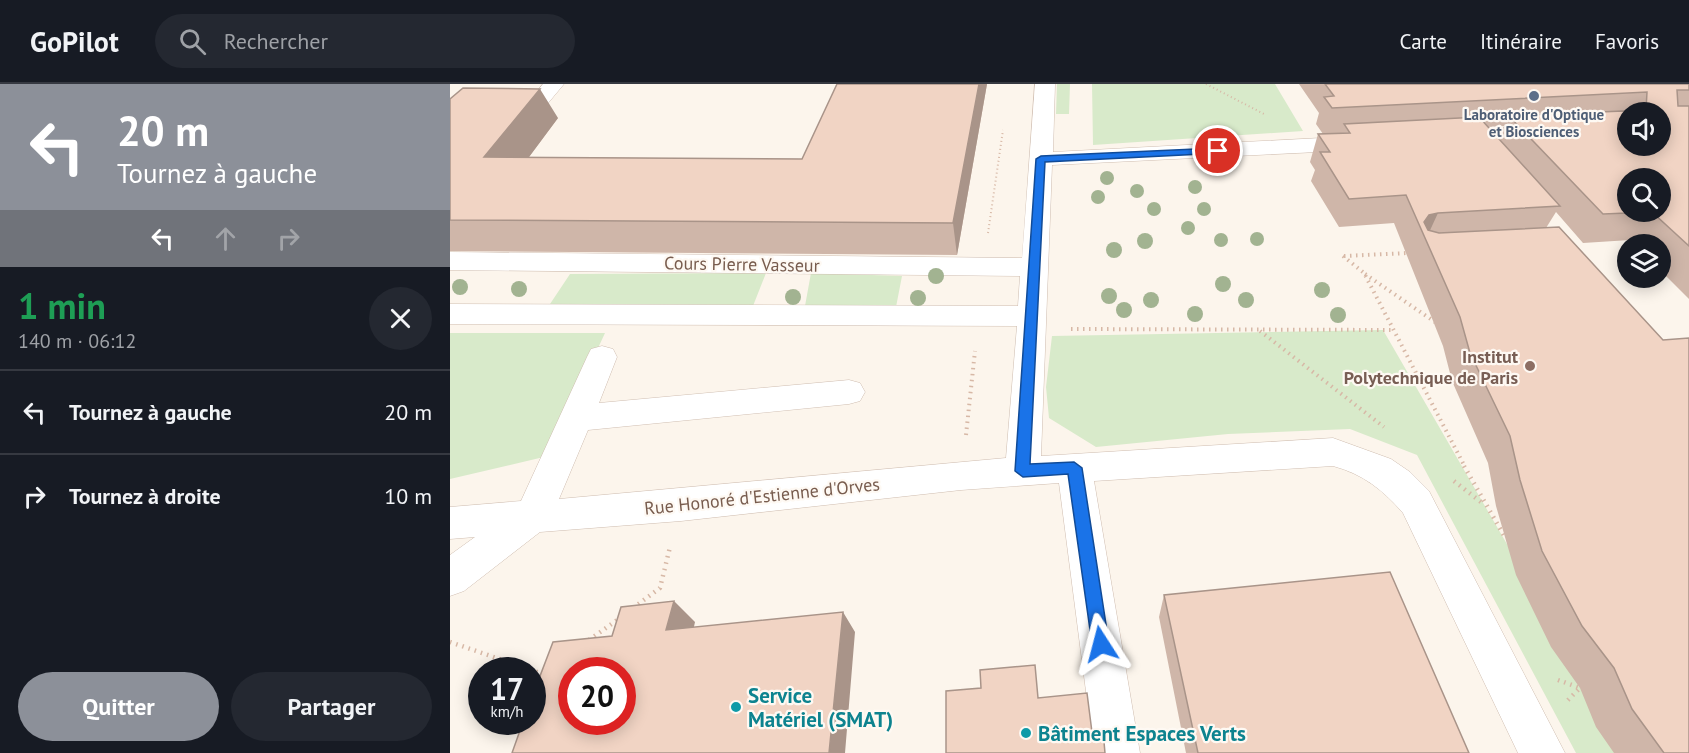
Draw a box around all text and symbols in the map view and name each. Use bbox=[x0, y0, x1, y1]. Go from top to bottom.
search box bbox=[155, 14, 575, 68]
text: GoPilot bbox=[30, 23, 119, 60]
icon: search bbox=[176, 25, 209, 58]
text: Rechercher bbox=[224, 27, 328, 55]
text: Carte bbox=[1400, 28, 1447, 55]
text: Itinéraire bbox=[1480, 28, 1562, 55]
text: Favoris bbox=[1595, 28, 1659, 55]
marker: Laboratoire d'Optique et Biosciences bbox=[1527, 89, 1541, 103]
map controls bbox=[1617, 102, 1671, 288]
button: sound bbox=[1617, 102, 1671, 156]
text: 20 m bbox=[117, 103, 209, 158]
place label: Laboratoire d'Optique et Biosciences bbox=[1464, 105, 1605, 141]
icon: left bbox=[18, 108, 96, 186]
pin bbox=[1192, 125, 1243, 176]
icon: arrive bbox=[1201, 134, 1234, 167]
text: Tournez à gauche bbox=[117, 156, 317, 190]
button: search bbox=[1617, 168, 1671, 222]
icon: left bbox=[146, 222, 179, 255]
icon: ahead bbox=[209, 222, 242, 255]
icon: right bbox=[272, 222, 305, 255]
button: layers bbox=[1617, 234, 1671, 288]
street label: Cours Pierre Vasseur bbox=[664, 251, 820, 277]
text: 1 min bbox=[18, 282, 106, 329]
button: close bbox=[369, 287, 432, 350]
text: 140 m · 06:12 bbox=[18, 328, 136, 354]
place label: Institut Polytechnique de Paris bbox=[1344, 345, 1519, 389]
marker: Institut Polytechnique de Paris bbox=[1523, 359, 1537, 373]
icon: left bbox=[18, 396, 51, 429]
text: Tournez à gauche bbox=[69, 398, 232, 426]
text: 20 m bbox=[384, 398, 432, 426]
street label: Rue Honoré d'Estienne d'Orves bbox=[643, 472, 881, 520]
icon: right bbox=[18, 480, 51, 513]
text: Tournez à droite bbox=[69, 482, 221, 510]
text: 10 m bbox=[384, 482, 432, 510]
position arrow bbox=[1069, 612, 1133, 676]
speed limit sign: 20 bbox=[558, 657, 636, 735]
text: 17 bbox=[490, 669, 524, 708]
button: Quitter bbox=[18, 672, 219, 741]
button: Partager bbox=[231, 672, 432, 741]
place label: Service Matériel (SMAT) bbox=[748, 682, 893, 733]
marker: Service Matériel (SMAT) bbox=[729, 700, 743, 714]
text: km/h bbox=[491, 702, 523, 721]
place label: Bâtiment Espaces Verts bbox=[1038, 720, 1246, 747]
marker: Bâtiment Espaces Verts bbox=[1019, 726, 1033, 740]

